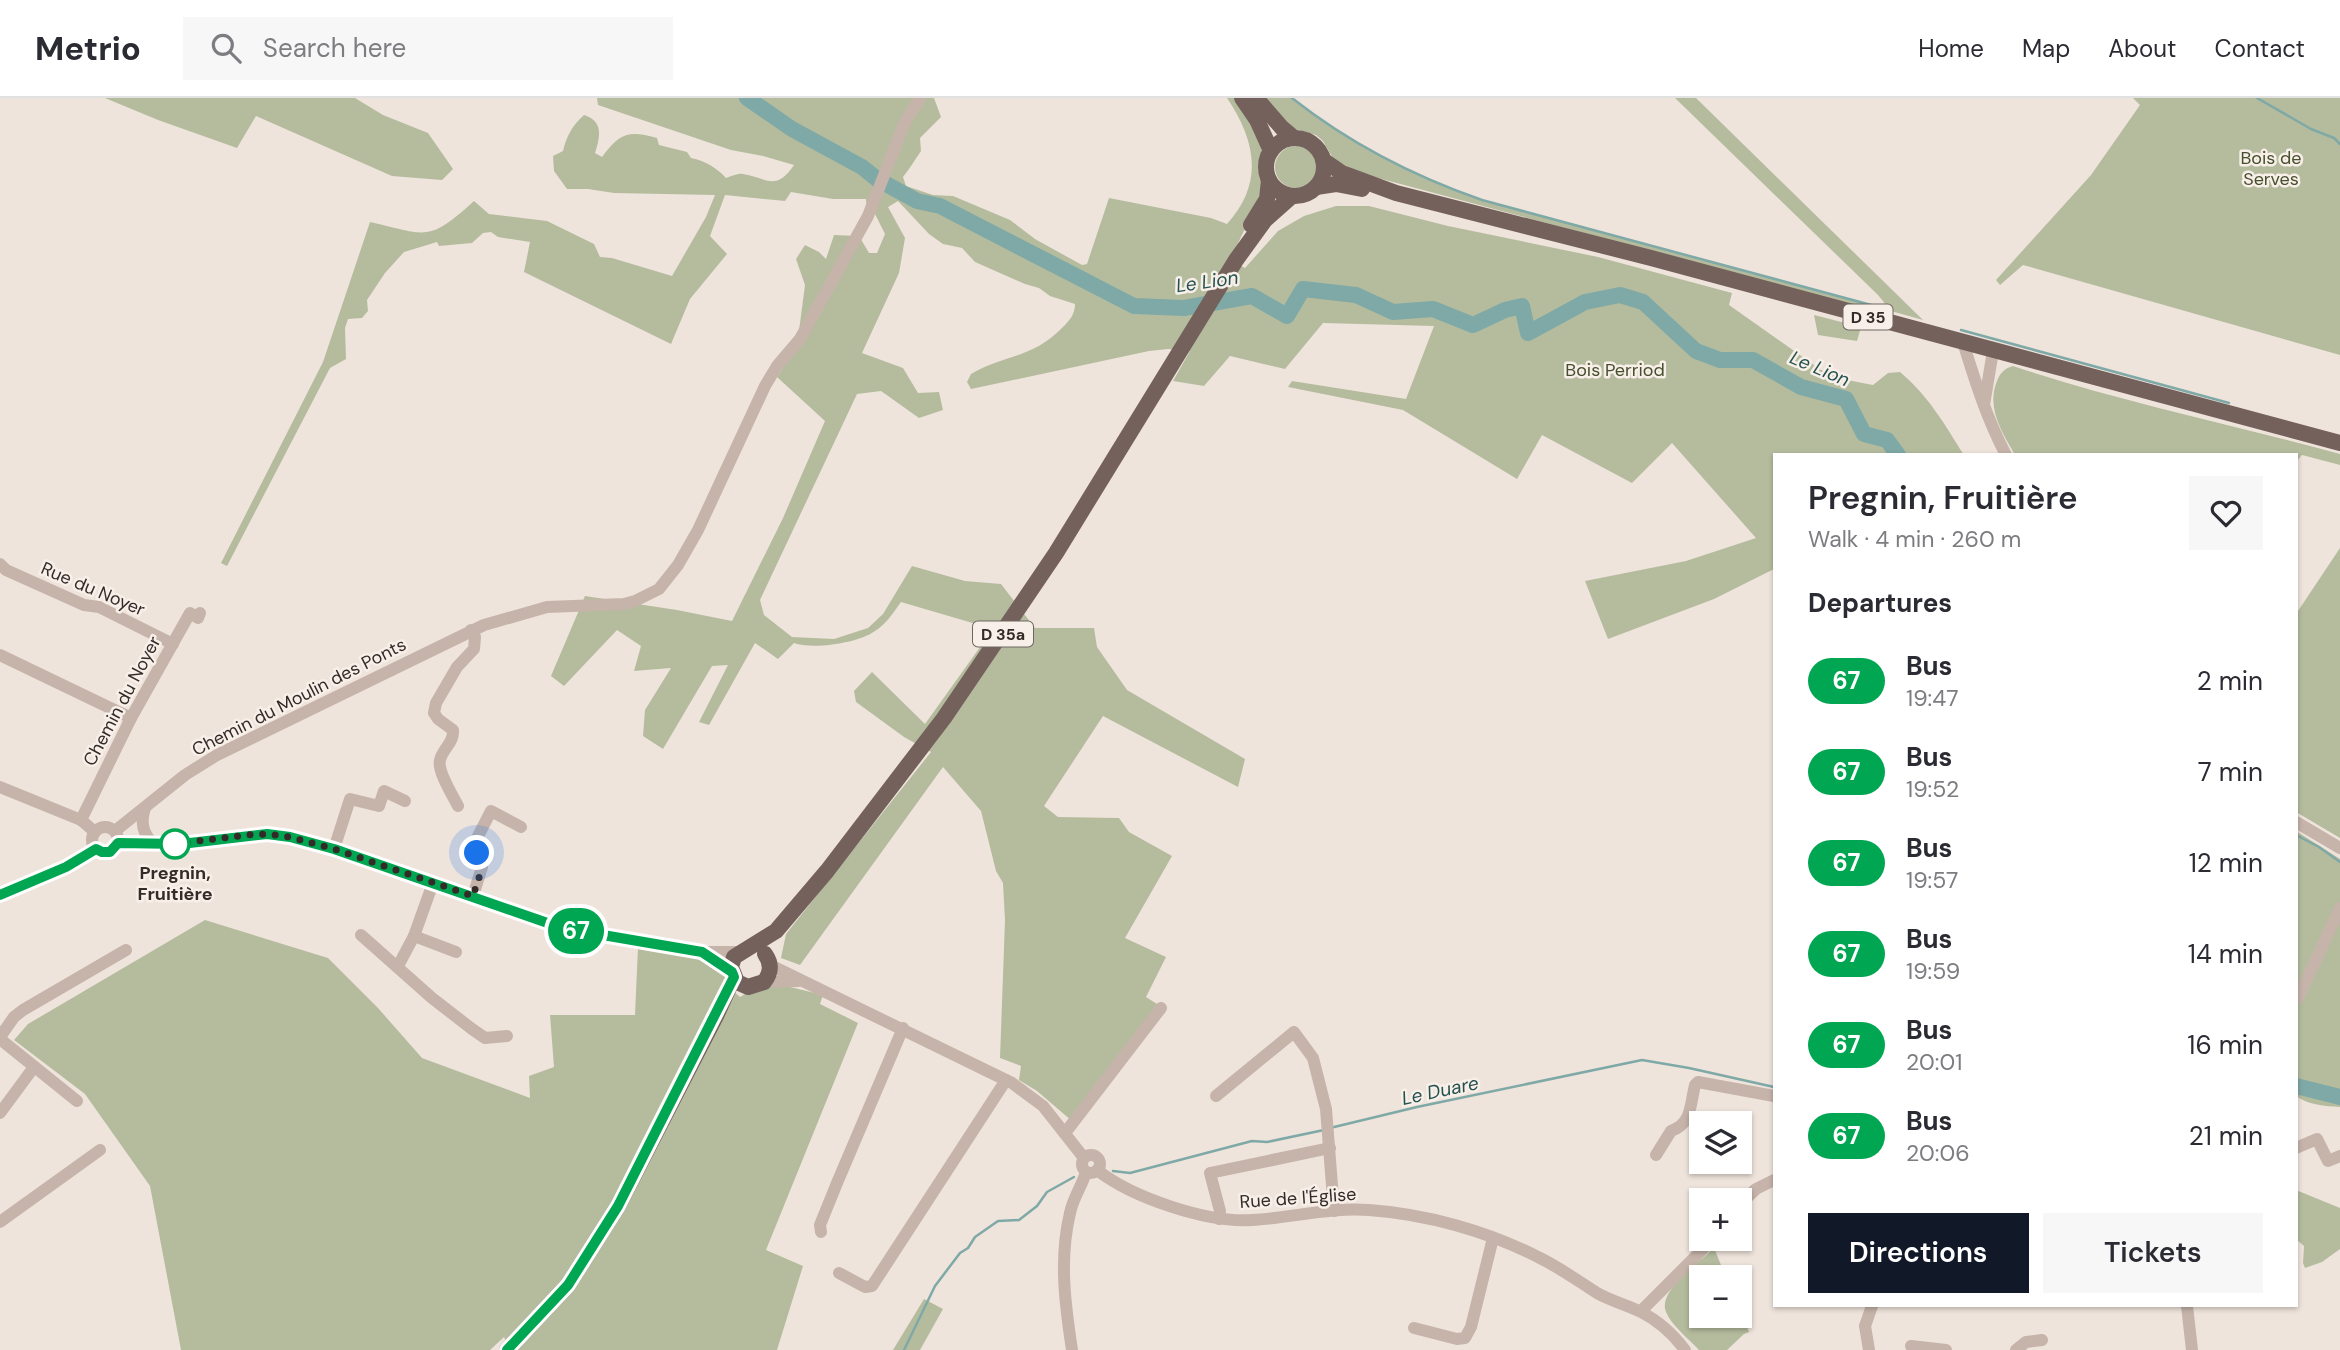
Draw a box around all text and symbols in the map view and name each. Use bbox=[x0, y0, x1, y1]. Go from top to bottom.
search box bbox=[183, 17, 673, 80]
text: Metrio bbox=[35, 27, 141, 70]
icon: search bbox=[207, 29, 245, 67]
text: Search here bbox=[263, 31, 406, 65]
text: Home bbox=[1918, 33, 1984, 64]
text: Map bbox=[2022, 33, 2070, 64]
text: About bbox=[2108, 33, 2177, 64]
text: Contact bbox=[2215, 33, 2305, 64]
park label: Bois de Serves bbox=[2240, 146, 2302, 191]
water label: Le Lion bbox=[1174, 265, 1240, 298]
road number: D 35 bbox=[1843, 304, 1892, 330]
water label: Le Lion bbox=[1786, 345, 1854, 392]
park label: Bois Perriod bbox=[1565, 358, 1665, 382]
text: Pregnin, Fruitière bbox=[1808, 476, 2078, 519]
button: heart bbox=[2189, 476, 2263, 550]
text: Walk · 4 min · 260 m bbox=[1808, 524, 2021, 554]
street label: Rue du Noyer bbox=[37, 556, 149, 622]
text: Departures bbox=[1808, 586, 1952, 620]
road number: D 35a bbox=[973, 622, 1033, 646]
street label: Chemin du Noyer bbox=[78, 632, 167, 770]
street label: Chemin du Moulin des Ponts bbox=[188, 632, 410, 762]
text: Bus bbox=[1906, 649, 1952, 683]
text: 2 min bbox=[2197, 664, 2263, 698]
text: 67 bbox=[1833, 665, 1860, 696]
text: 19:47 bbox=[1906, 683, 1959, 713]
text: Bus bbox=[1906, 740, 1952, 774]
text: 7 min bbox=[2198, 755, 2263, 789]
text: 67 bbox=[1833, 756, 1860, 787]
text: 19:52 bbox=[1906, 774, 1959, 804]
marker: Pregnin, Fruitière bbox=[160, 829, 190, 859]
text: Bus bbox=[1906, 831, 1952, 865]
your location bbox=[459, 835, 494, 870]
text: 12 min bbox=[2189, 846, 2263, 880]
text: 67 bbox=[1833, 847, 1860, 878]
place label: Pregnin, Fruitière bbox=[137, 861, 213, 906]
text: 19:57 bbox=[1906, 865, 1958, 895]
line badge: 67 bbox=[544, 908, 608, 954]
text: 67 bbox=[562, 915, 590, 946]
text: Bus bbox=[1906, 922, 1952, 956]
text: 14 min bbox=[2188, 937, 2263, 971]
text: 67 bbox=[1833, 938, 1860, 969]
text: 19:59 bbox=[1906, 956, 1960, 986]
text: Bus bbox=[1906, 1013, 1952, 1047]
text: 16 min bbox=[2187, 1028, 2263, 1062]
text: 67 bbox=[1833, 1029, 1860, 1060]
text: 20:01 bbox=[1906, 1047, 1962, 1077]
water label: Le Duare bbox=[1399, 1070, 1481, 1111]
text: Bus bbox=[1906, 1104, 1952, 1138]
map controls bbox=[1689, 1111, 1752, 1328]
button: layers bbox=[1689, 1111, 1752, 1174]
text: 21 min bbox=[2189, 1119, 2263, 1153]
text: 67 bbox=[1833, 1120, 1860, 1151]
text: 20:06 bbox=[1906, 1138, 1970, 1168]
street label: Rue de l'Église bbox=[1239, 1182, 1357, 1214]
button: + bbox=[1689, 1188, 1752, 1251]
button: Directions bbox=[1808, 1213, 2029, 1293]
button: Tickets bbox=[2043, 1213, 2263, 1293]
button: − bbox=[1689, 1265, 1752, 1328]

